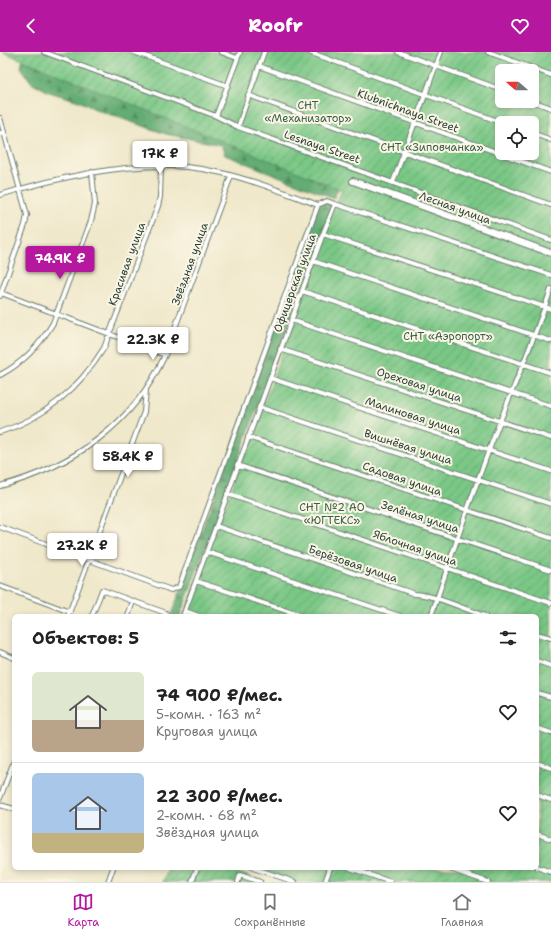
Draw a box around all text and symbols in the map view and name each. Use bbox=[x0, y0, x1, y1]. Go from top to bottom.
text: Roofr bbox=[248, 14, 303, 38]
icon: back bbox=[20, 15, 42, 37]
icon: heart bbox=[509, 15, 531, 37]
north arrow bbox=[495, 64, 539, 108]
map controls bbox=[495, 64, 539, 160]
street label: Klubnichnaya Street bbox=[355, 86, 461, 136]
park label: СНТ «Механизатор» bbox=[265, 98, 351, 126]
button: locate bbox=[495, 116, 539, 160]
street label: Lesnaya Street bbox=[282, 127, 362, 167]
park label: СНТ «Зиповчанка» bbox=[381, 140, 483, 155]
pin: 17K ₽ bbox=[132, 141, 188, 175]
text: 17K ₽ bbox=[141, 145, 179, 162]
street label: Лесная улица bbox=[417, 188, 493, 228]
street label: Красивая улица bbox=[105, 220, 149, 308]
street label: Звёздная улица bbox=[168, 220, 212, 307]
street label: Офицерская улица bbox=[270, 232, 320, 334]
pin: 74.9K ₽ bbox=[23, 246, 97, 280]
text: 74.9K ₽ bbox=[35, 250, 85, 267]
pin: 22.3K ₽ bbox=[116, 327, 190, 361]
park label: СНТ «Аэропорт» bbox=[403, 329, 493, 344]
text: 22.3K ₽ bbox=[126, 331, 180, 348]
street label: Ореховая улица bbox=[375, 364, 463, 406]
street label: Малиновая улица bbox=[363, 393, 463, 439]
street label: Вишнёвая улица bbox=[362, 426, 454, 468]
pin: 58.4K ₽ bbox=[91, 444, 165, 478]
text: 58.4K ₽ bbox=[102, 448, 154, 465]
street label: Садовая улица bbox=[360, 458, 444, 500]
street label: Зелёная улица bbox=[379, 497, 461, 537]
park label: СНТ №2 АО «ЮГТЕКС» bbox=[299, 500, 365, 528]
street label: Яблочная улица bbox=[371, 527, 459, 569]
pin: 27.2K ₽ bbox=[45, 533, 119, 567]
text: 27.2K ₽ bbox=[56, 537, 108, 554]
street label: Берёзовая улица bbox=[306, 542, 400, 586]
text: Объектов: 5 bbox=[32, 627, 139, 649]
icon: filters bbox=[497, 627, 519, 649]
text: 74 900 ₽/мес. bbox=[156, 684, 283, 706]
icon: home bbox=[64, 688, 112, 736]
icon: heart bbox=[497, 701, 519, 723]
text: 5-комн. · 163 m² bbox=[156, 706, 261, 723]
text: Круговая улица bbox=[156, 723, 257, 740]
text: 22 300 ₽/мес. bbox=[156, 785, 283, 807]
icon: home bbox=[64, 789, 112, 837]
icon: heart bbox=[497, 802, 519, 824]
text: 2-комн. · 68 m² bbox=[156, 807, 257, 824]
text: Звёздная улица bbox=[156, 824, 259, 841]
tab: Карта bbox=[68, 891, 99, 930]
tab: Сохранённые bbox=[234, 891, 306, 930]
tab: Главная bbox=[441, 891, 484, 930]

